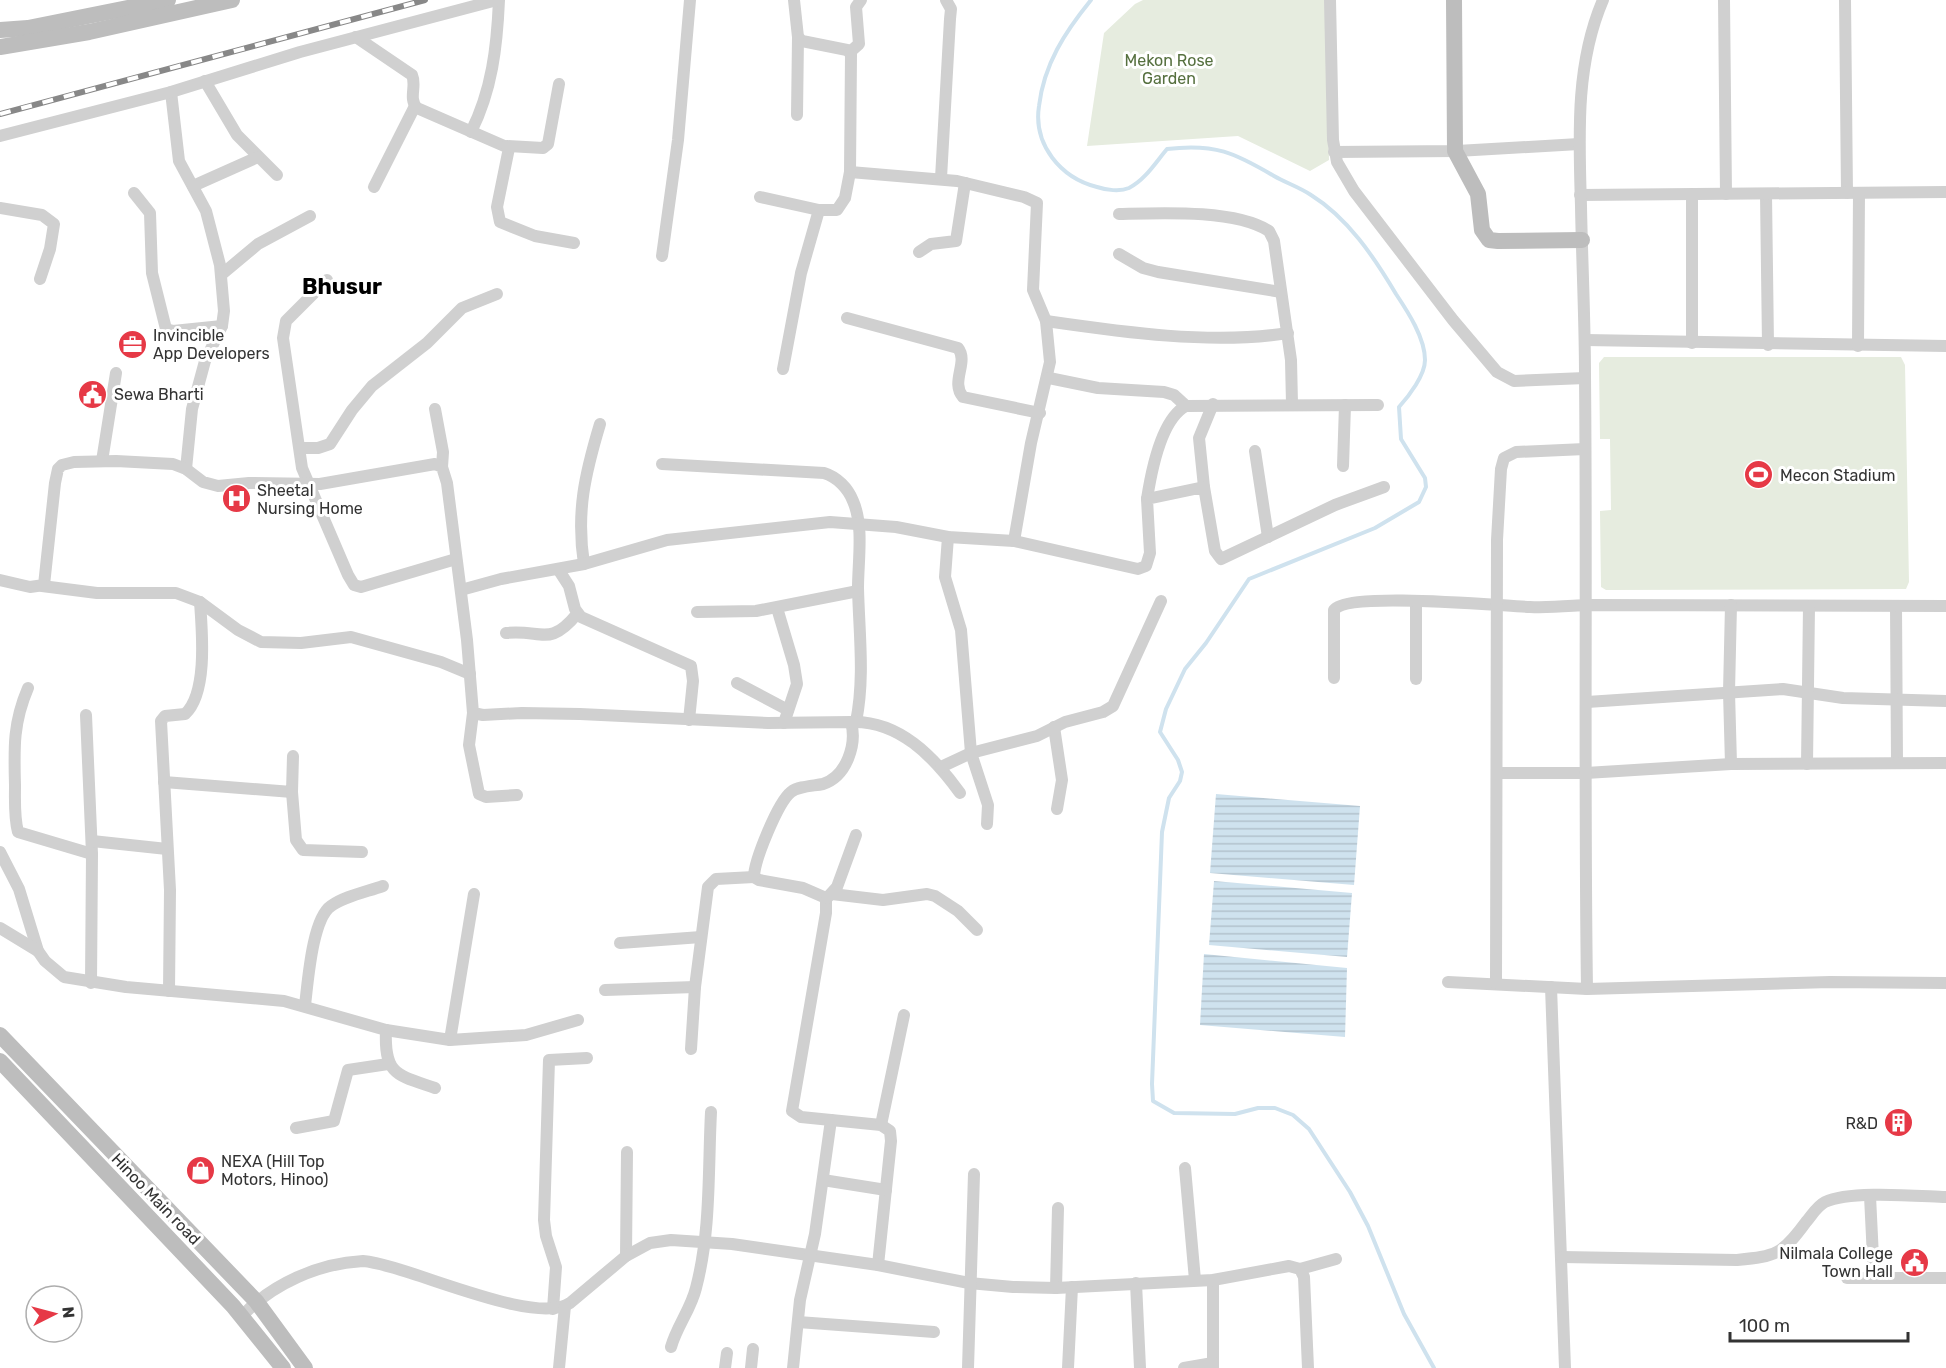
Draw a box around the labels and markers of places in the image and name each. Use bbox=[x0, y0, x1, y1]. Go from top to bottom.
place label: Invincible App Developers bbox=[153, 326, 270, 363]
office icon: Invincible App Developers bbox=[116, 328, 148, 360]
public building icon: Sewa Bharti bbox=[77, 378, 109, 410]
place label: Sewa Bharti bbox=[114, 385, 204, 404]
sports icon: Mecon Stadium bbox=[1743, 459, 1775, 491]
place label: Mecon Stadium bbox=[1780, 466, 1896, 485]
place label: Sheetal Nursing Home bbox=[257, 481, 363, 518]
hospital icon: Sheetal Nursing Home bbox=[220, 483, 252, 515]
building icon: R&D bbox=[1883, 1107, 1915, 1139]
place label: R&D bbox=[1845, 1114, 1878, 1133]
place label: NEXA (Hill Top Motors, Hinoo) bbox=[221, 1152, 328, 1189]
shop icon: NEXA (Hill Top Motors, Hinoo) bbox=[184, 1154, 216, 1186]
place label: Nilmala College Town Hall bbox=[1779, 1244, 1893, 1281]
public building icon: Nilmala College Town Hall bbox=[1898, 1246, 1930, 1278]

